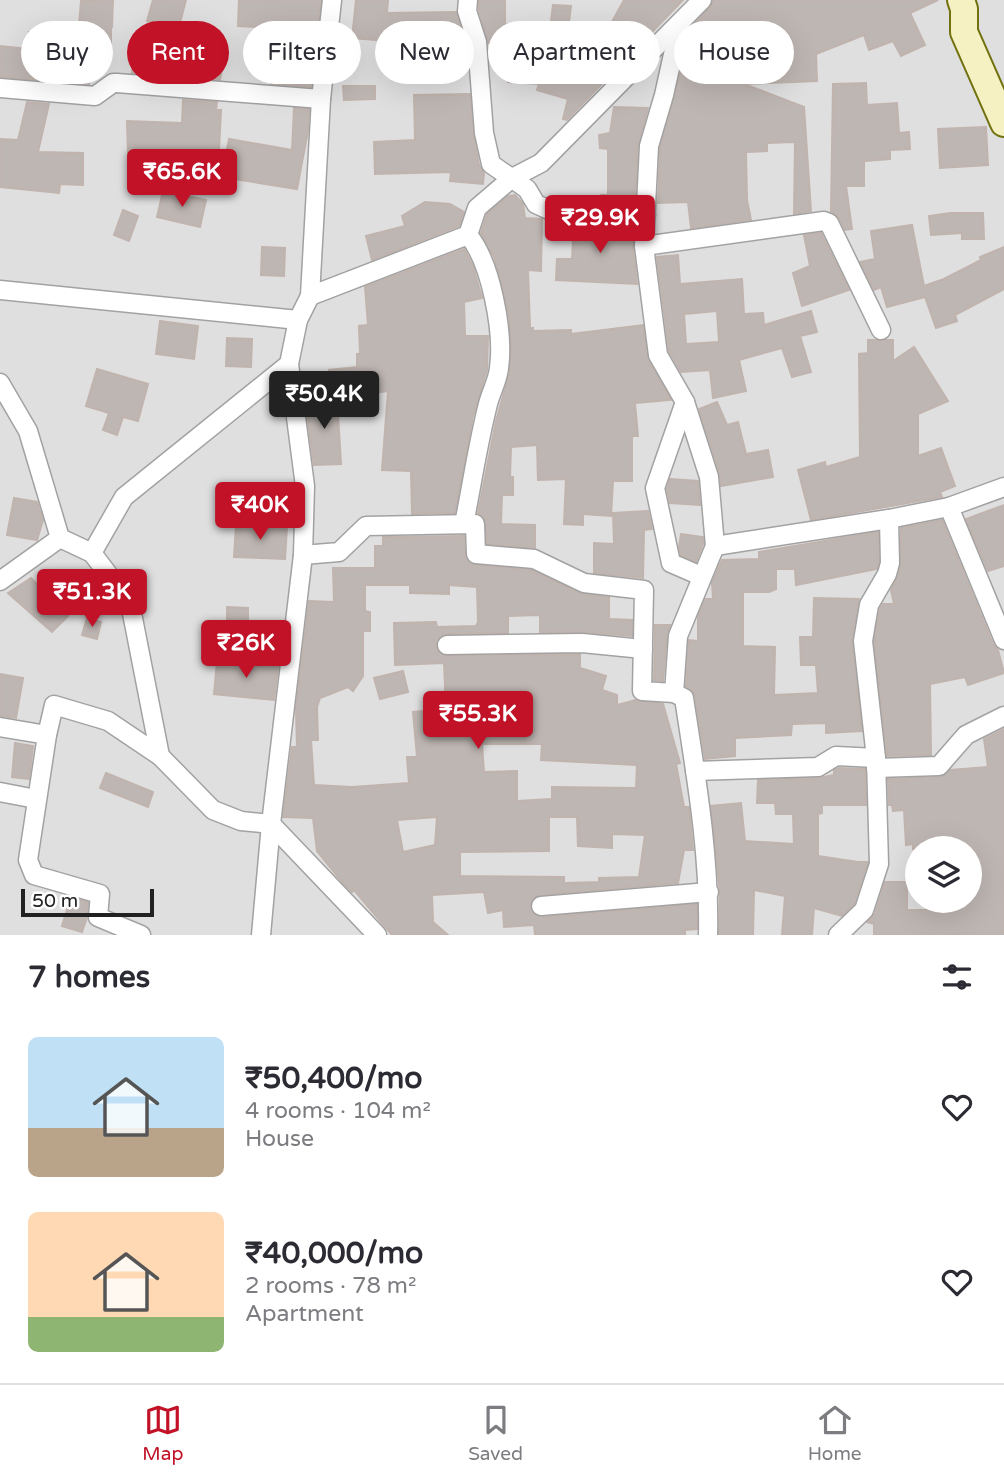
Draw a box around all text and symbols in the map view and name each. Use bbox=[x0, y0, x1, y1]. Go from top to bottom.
chip: Buy bbox=[21, 21, 113, 84]
chip: Rent bbox=[127, 21, 229, 84]
chip: Filters bbox=[243, 21, 361, 84]
chip: New bbox=[375, 21, 474, 84]
chip: Apartment bbox=[488, 21, 660, 84]
chip: House bbox=[674, 21, 794, 84]
pin: ₹65.6K bbox=[125, 150, 239, 209]
text: ₹65.6K bbox=[143, 158, 221, 186]
pin: ₹29.9K bbox=[543, 196, 657, 255]
text: ₹29.9K bbox=[561, 204, 639, 232]
pin: ₹50.4K bbox=[267, 372, 381, 431]
text: ₹50.4K bbox=[285, 380, 363, 408]
pin: ₹40K bbox=[219, 482, 301, 542]
text: ₹40K bbox=[231, 491, 289, 519]
pin: ₹51.3K bbox=[35, 570, 149, 629]
text: ₹51.3K bbox=[53, 578, 131, 606]
pin: ₹26K bbox=[205, 620, 287, 680]
text: ₹26K bbox=[217, 629, 275, 657]
pin: ₹55.3K bbox=[421, 692, 535, 751]
text: ₹55.3K bbox=[439, 700, 517, 728]
map controls bbox=[905, 836, 982, 913]
button: layers bbox=[905, 836, 982, 913]
scale bar bbox=[21, 886, 154, 918]
text: 50 m bbox=[32, 890, 78, 912]
icon: filters bbox=[938, 958, 976, 996]
text: 7 homes bbox=[28, 959, 150, 996]
text: ₹50,400/mo bbox=[245, 1060, 423, 1097]
icon: home bbox=[84, 1065, 168, 1149]
icon: heart bbox=[938, 1088, 976, 1126]
text: 4 rooms · 104 m² bbox=[245, 1097, 431, 1125]
text: House bbox=[245, 1125, 314, 1153]
text: ₹40,000/mo bbox=[245, 1235, 423, 1272]
icon: home bbox=[84, 1240, 168, 1324]
icon: heart bbox=[938, 1263, 976, 1301]
text: 2 rooms · 78 m² bbox=[245, 1272, 416, 1300]
text: Apartment bbox=[245, 1300, 364, 1328]
tab: Map bbox=[142, 1401, 183, 1465]
tab: Saved bbox=[468, 1401, 523, 1465]
tab: Home bbox=[808, 1401, 862, 1465]

